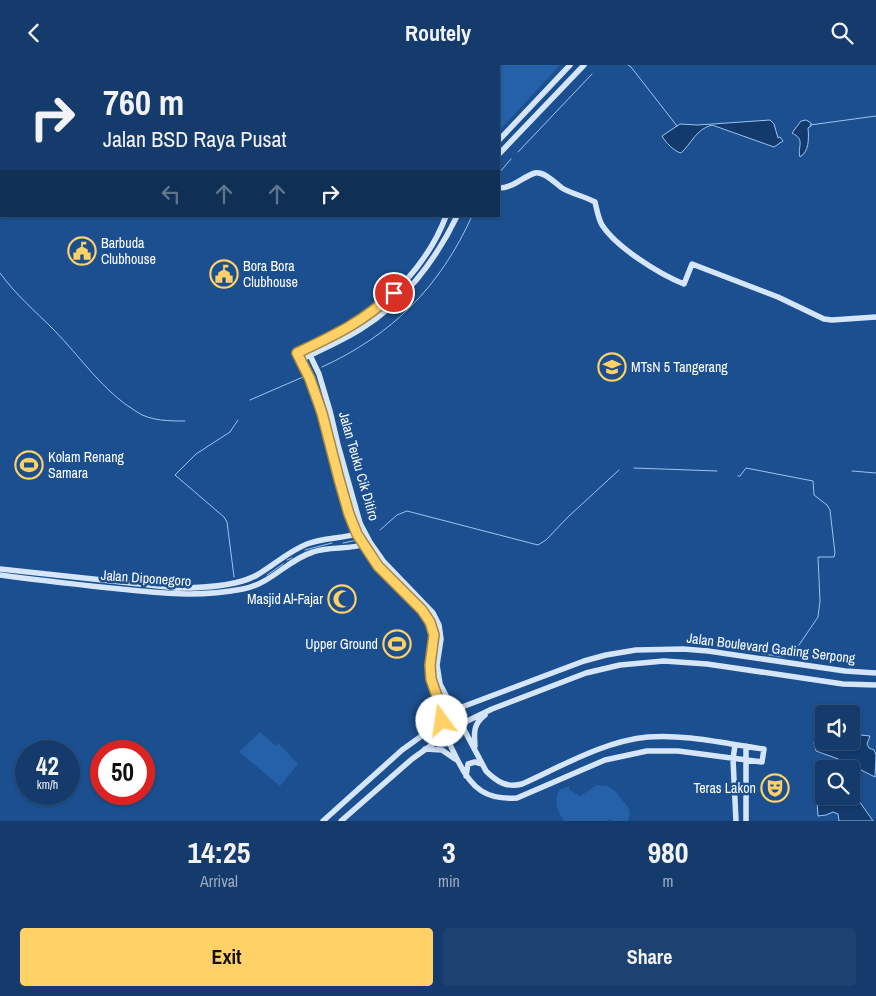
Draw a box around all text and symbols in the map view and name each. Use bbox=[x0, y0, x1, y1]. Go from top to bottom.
text: Routely bbox=[405, 18, 471, 48]
icon: back bbox=[20, 19, 48, 47]
icon: search bbox=[828, 19, 856, 47]
text: 760 m bbox=[103, 79, 184, 126]
icon: right bbox=[20, 85, 85, 150]
text: Jalan BSD Raya Pusat bbox=[103, 124, 287, 154]
icon: left bbox=[157, 180, 185, 208]
icon: ahead bbox=[210, 180, 238, 208]
icon: ahead bbox=[263, 180, 291, 208]
icon: right bbox=[316, 180, 344, 208]
place label: Barbuda Clubhouse bbox=[101, 234, 156, 268]
public building icon: Barbuda Clubhouse bbox=[67, 236, 97, 266]
place label: Bora Bora Clubhouse bbox=[243, 257, 298, 291]
public building icon: Bora Bora Clubhouse bbox=[209, 259, 239, 289]
pin bbox=[373, 272, 415, 314]
icon: arrive bbox=[380, 279, 408, 307]
school or university icon: MTsN 5 Tangerang bbox=[597, 352, 627, 382]
place label: MTsN 5 Tangerang bbox=[631, 358, 728, 376]
street label: Jalan Teuku Cik Ditiro bbox=[335, 409, 383, 523]
place label: Kolam Renang Samara bbox=[48, 448, 125, 482]
sports icon: Kolam Renang Samara bbox=[14, 450, 44, 480]
street label: Jalan Diponegoro bbox=[100, 566, 192, 590]
mosque icon: Masjid Al-Fajar bbox=[327, 584, 357, 614]
place label: Masjid Al-Fajar bbox=[247, 590, 323, 608]
sports icon: Upper Ground bbox=[382, 629, 412, 659]
street label: Jalan Boulevard Gading Serpong bbox=[686, 629, 857, 667]
place label: Upper Ground bbox=[305, 635, 378, 653]
position arrow bbox=[415, 694, 467, 746]
map controls bbox=[815, 705, 860, 805]
button: sound bbox=[815, 705, 860, 750]
speed limit sign: 50 bbox=[90, 740, 155, 805]
text: 42 bbox=[36, 749, 59, 783]
button: search bbox=[815, 760, 860, 805]
theatre icon: Teras Lakon bbox=[760, 773, 790, 803]
text: km/h bbox=[37, 777, 58, 793]
place label: Teras Lakon bbox=[693, 779, 756, 797]
text: 14:25 bbox=[188, 832, 250, 872]
text: 3 bbox=[442, 832, 456, 872]
text: 980 bbox=[647, 832, 688, 872]
text: Arrival bbox=[200, 870, 238, 892]
text: min bbox=[438, 870, 460, 892]
text: m bbox=[662, 870, 673, 892]
button: Exit bbox=[20, 928, 433, 986]
button: Share bbox=[443, 928, 856, 986]

